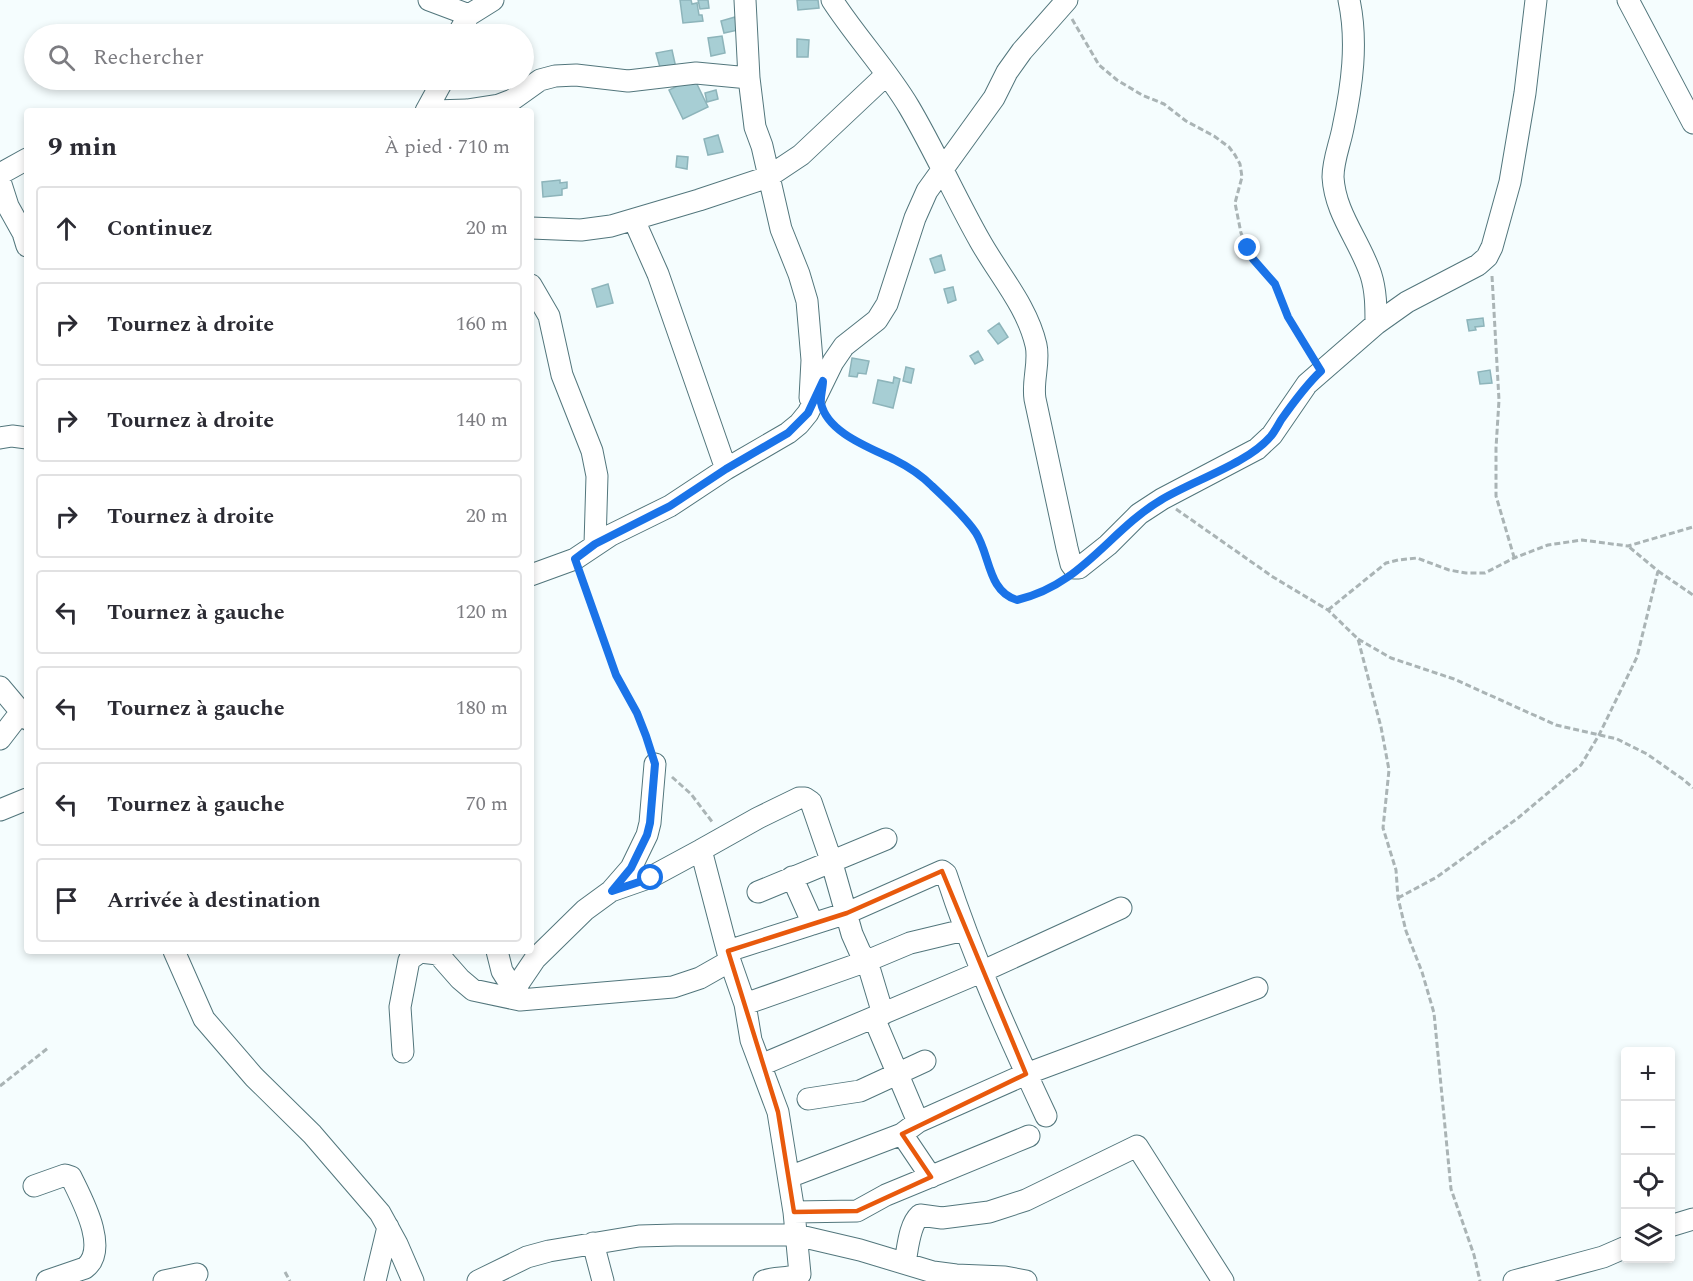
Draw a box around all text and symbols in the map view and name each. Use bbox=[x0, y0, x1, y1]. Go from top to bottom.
search box bbox=[24, 24, 534, 90]
icon: search bbox=[45, 41, 78, 74]
text: Rechercher bbox=[93, 41, 204, 74]
text: 9 min bbox=[48, 127, 117, 167]
text: À pied · 710 m bbox=[384, 132, 510, 162]
icon: ahead bbox=[50, 212, 83, 245]
text: Continuez bbox=[107, 212, 213, 245]
text: 20 m bbox=[466, 213, 508, 243]
route end bbox=[1234, 234, 1260, 260]
icon: right bbox=[50, 308, 83, 341]
text: Tournez à droite bbox=[107, 308, 274, 341]
text: 160 m bbox=[456, 309, 508, 339]
icon: right bbox=[50, 404, 83, 437]
text: Tournez à droite bbox=[107, 404, 274, 437]
text: 140 m bbox=[456, 405, 508, 435]
icon: right bbox=[50, 500, 83, 533]
text: Tournez à droite bbox=[107, 500, 274, 533]
text: 20 m bbox=[466, 501, 508, 531]
icon: left bbox=[50, 596, 83, 629]
text: Tournez à gauche bbox=[107, 596, 285, 629]
text: 120 m bbox=[456, 597, 508, 627]
icon: left bbox=[50, 692, 83, 725]
text: Tournez à gauche bbox=[107, 692, 285, 725]
text: 180 m bbox=[456, 693, 508, 723]
icon: left bbox=[50, 788, 83, 821]
text: Tournez à gauche bbox=[107, 788, 285, 821]
text: 70 m bbox=[466, 789, 508, 819]
route start bbox=[637, 864, 663, 890]
icon: arrive bbox=[50, 884, 83, 917]
text: Arrivée à destination bbox=[107, 884, 321, 917]
map controls bbox=[1621, 1047, 1675, 1263]
button: + bbox=[1621, 1047, 1675, 1101]
button: − bbox=[1621, 1101, 1675, 1155]
button: locate bbox=[1621, 1155, 1675, 1209]
button: layers bbox=[1621, 1209, 1675, 1263]

